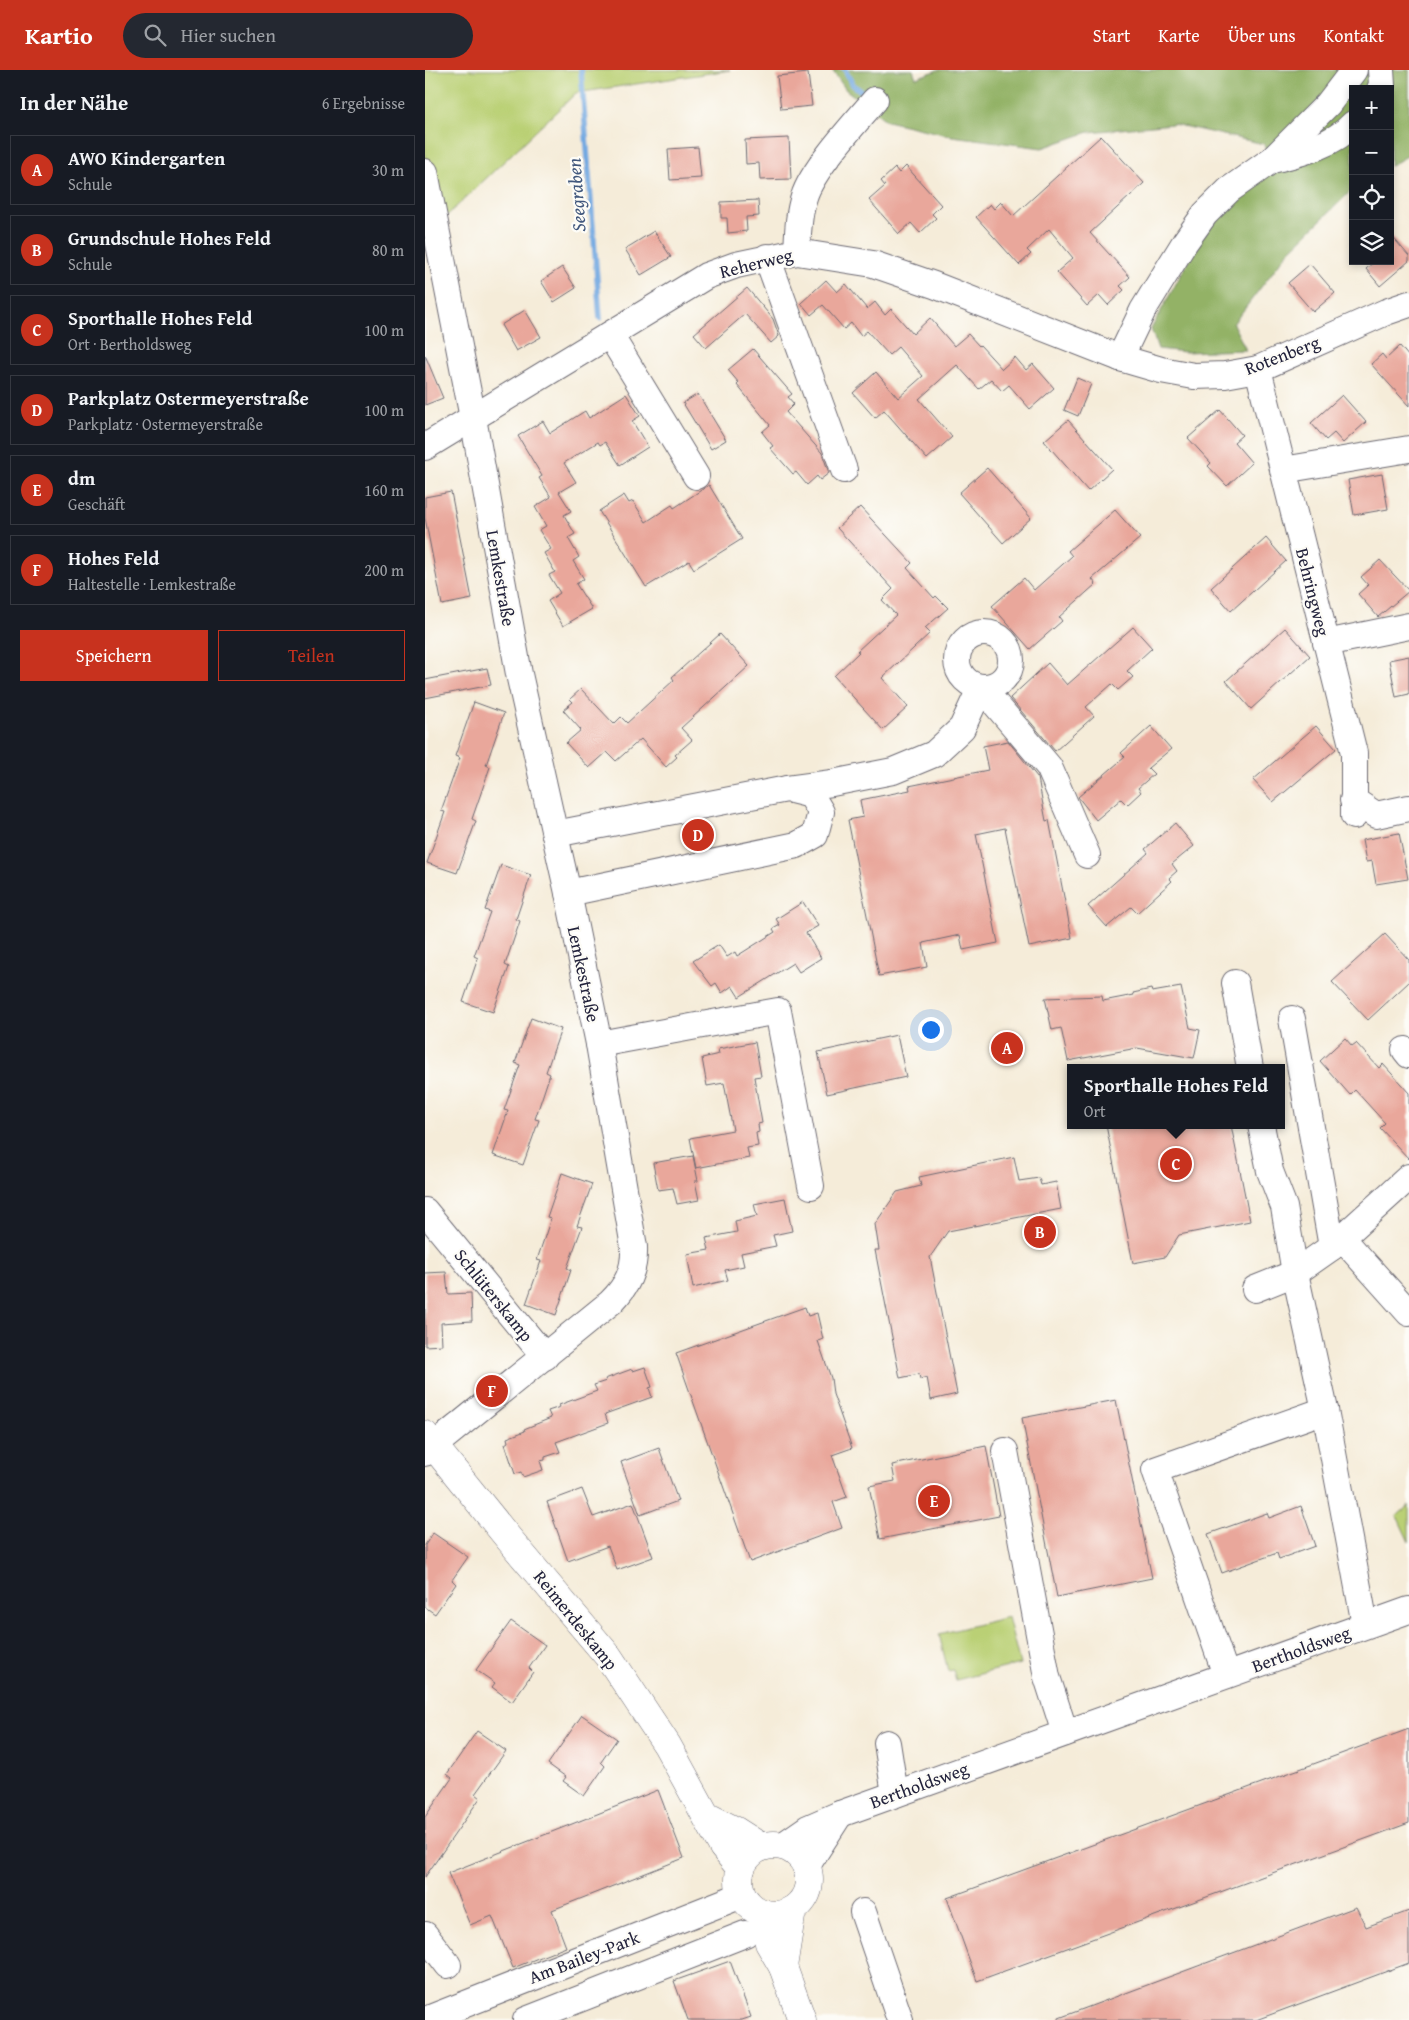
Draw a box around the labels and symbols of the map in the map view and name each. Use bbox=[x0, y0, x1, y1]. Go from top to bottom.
water label: Seegraben bbox=[559, 157, 593, 233]
street label: Reherweg bbox=[717, 241, 795, 285]
street label: Rotenberg bbox=[1240, 328, 1324, 382]
street label: Lemkestraße bbox=[479, 528, 523, 628]
street label: Behringweg bbox=[1289, 545, 1337, 639]
pin: D bbox=[682, 816, 714, 854]
street label: Lemkestraße bbox=[561, 924, 607, 1024]
your location bbox=[918, 1017, 944, 1043]
pin: A bbox=[991, 1029, 1023, 1067]
pin: C bbox=[1160, 1145, 1192, 1183]
pin: B bbox=[1024, 1213, 1056, 1251]
street label: Schlüterskamp bbox=[448, 1243, 540, 1348]
pin: F bbox=[476, 1372, 508, 1410]
pin: E bbox=[918, 1482, 950, 1520]
street label: Reimerdeskamp bbox=[527, 1564, 625, 1676]
street label: Bertholdsweg bbox=[1248, 1619, 1354, 1679]
street label: Bertholdsweg bbox=[866, 1755, 972, 1815]
street label: Am Bailey-Park bbox=[525, 1923, 644, 1991]

